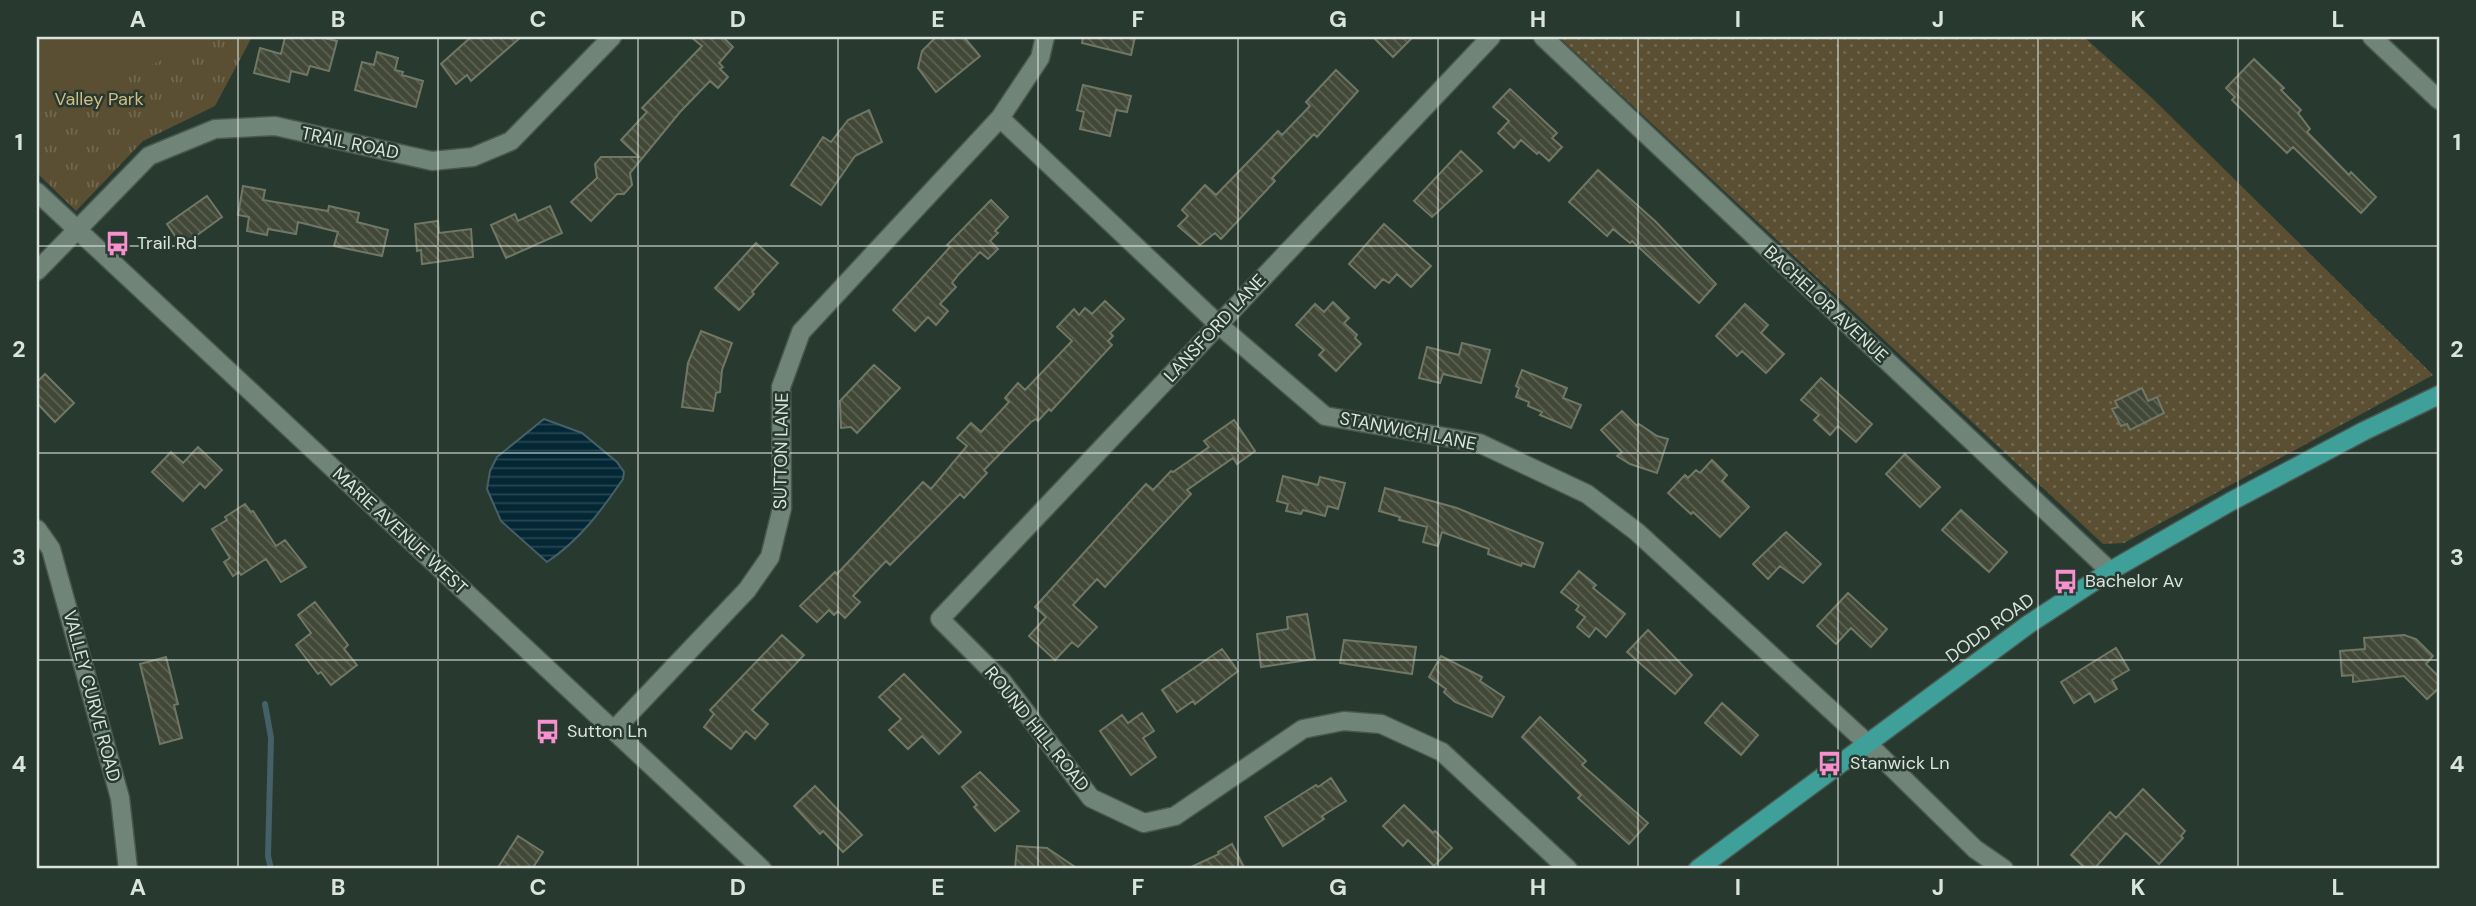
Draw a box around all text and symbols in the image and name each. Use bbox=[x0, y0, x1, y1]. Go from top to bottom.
text: A bbox=[130, 4, 146, 34]
text: B bbox=[331, 4, 345, 34]
text: C bbox=[530, 4, 546, 34]
text: D bbox=[730, 4, 746, 34]
text: E bbox=[931, 4, 945, 34]
text: F bbox=[1132, 4, 1145, 34]
text: G bbox=[1329, 4, 1347, 34]
text: H bbox=[1530, 4, 1546, 34]
text: I bbox=[1735, 4, 1741, 34]
text: J bbox=[1932, 4, 1944, 34]
text: K bbox=[2130, 4, 2146, 34]
text: L bbox=[2332, 4, 2344, 34]
park label: Valley Park bbox=[54, 87, 144, 111]
street label: TRAIL ROAD bbox=[299, 121, 401, 165]
text: 1 bbox=[15, 127, 23, 157]
text: 1 bbox=[2453, 127, 2461, 157]
bus stop icon: Trail Rd bbox=[103, 229, 131, 257]
place label: Trail Rd bbox=[137, 231, 197, 255]
street label: BACHELOR AVENUE bbox=[1759, 240, 1893, 368]
street label: LANSFORD LANE bbox=[1159, 269, 1271, 387]
text: 2 bbox=[12, 334, 26, 364]
text: 2 bbox=[2450, 334, 2464, 364]
street label: SUTTON LANE bbox=[768, 392, 794, 510]
street label: STANWICH LANE bbox=[1338, 406, 1478, 456]
street label: MARIE AVENUE WEST bbox=[327, 462, 473, 600]
text: 3 bbox=[12, 542, 26, 572]
text: 3 bbox=[2450, 542, 2464, 572]
bus stop icon: Bachelor Av bbox=[2051, 567, 2079, 595]
place label: Bachelor Av bbox=[2085, 569, 2184, 593]
street label: DODD ROAD bbox=[1941, 588, 2039, 668]
street label: VALLEY CURVE ROAD bbox=[58, 608, 126, 784]
street label: ROUND HILL ROAD bbox=[979, 661, 1095, 797]
bus stop icon: Sutton Ln bbox=[533, 717, 561, 745]
place label: Sutton Ln bbox=[567, 719, 647, 743]
text: 4 bbox=[12, 749, 27, 779]
bus stop icon: Stanwick Ln bbox=[1816, 749, 1844, 777]
text: 4 bbox=[2450, 749, 2465, 779]
place label: Stanwick Ln bbox=[1850, 751, 1950, 775]
text: A bbox=[130, 872, 146, 902]
text: B bbox=[331, 872, 345, 902]
text: C bbox=[530, 872, 546, 902]
text: D bbox=[730, 872, 746, 902]
text: E bbox=[931, 872, 945, 902]
text: F bbox=[1132, 872, 1145, 902]
text: G bbox=[1329, 872, 1347, 902]
text: H bbox=[1530, 872, 1546, 902]
text: I bbox=[1735, 872, 1741, 902]
text: J bbox=[1932, 872, 1944, 902]
text: K bbox=[2130, 872, 2146, 902]
text: L bbox=[2332, 872, 2344, 902]

